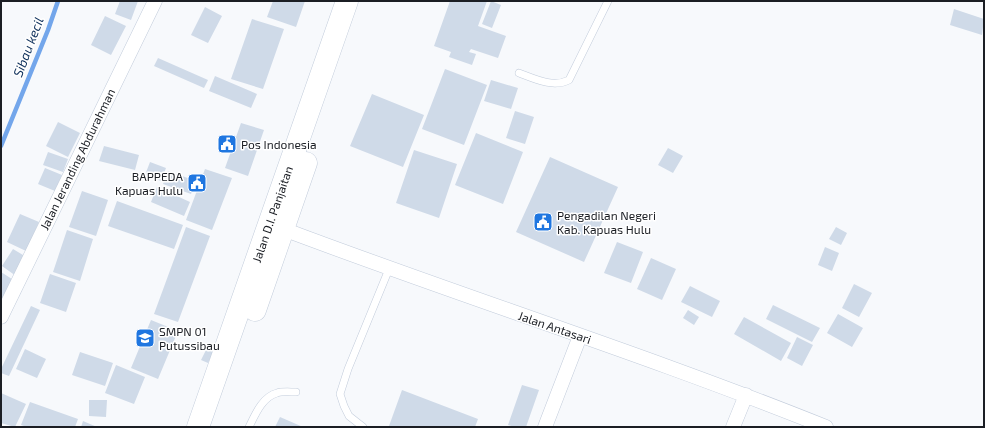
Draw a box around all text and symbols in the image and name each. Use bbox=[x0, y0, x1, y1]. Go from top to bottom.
water label: Sibau kecil bbox=[9, 15, 47, 79]
street label: Jalan Jeranding Abdurahman bbox=[37, 86, 117, 232]
public building icon: Pos Indonesia bbox=[216, 133, 238, 155]
place label: Pos Indonesia bbox=[241, 137, 316, 151]
street label: Jalan D.I. Panjaitan bbox=[249, 164, 296, 264]
place label: BAPPEDA Kapuas Hulu bbox=[115, 169, 184, 197]
public building icon: BAPPEDA Kapuas Hulu bbox=[186, 172, 208, 194]
place label: Pengadilan Negeri Kab. Kapuas Hulu bbox=[557, 208, 656, 236]
public building icon: Pengadilan Negeri Kab. Kapuas Hulu bbox=[532, 211, 554, 233]
street label: Jalan Antasari bbox=[517, 308, 593, 346]
place label: SMPN 01 Putussibau bbox=[159, 324, 220, 352]
school or university icon: SMPN 01 Putussibau bbox=[134, 327, 156, 349]

